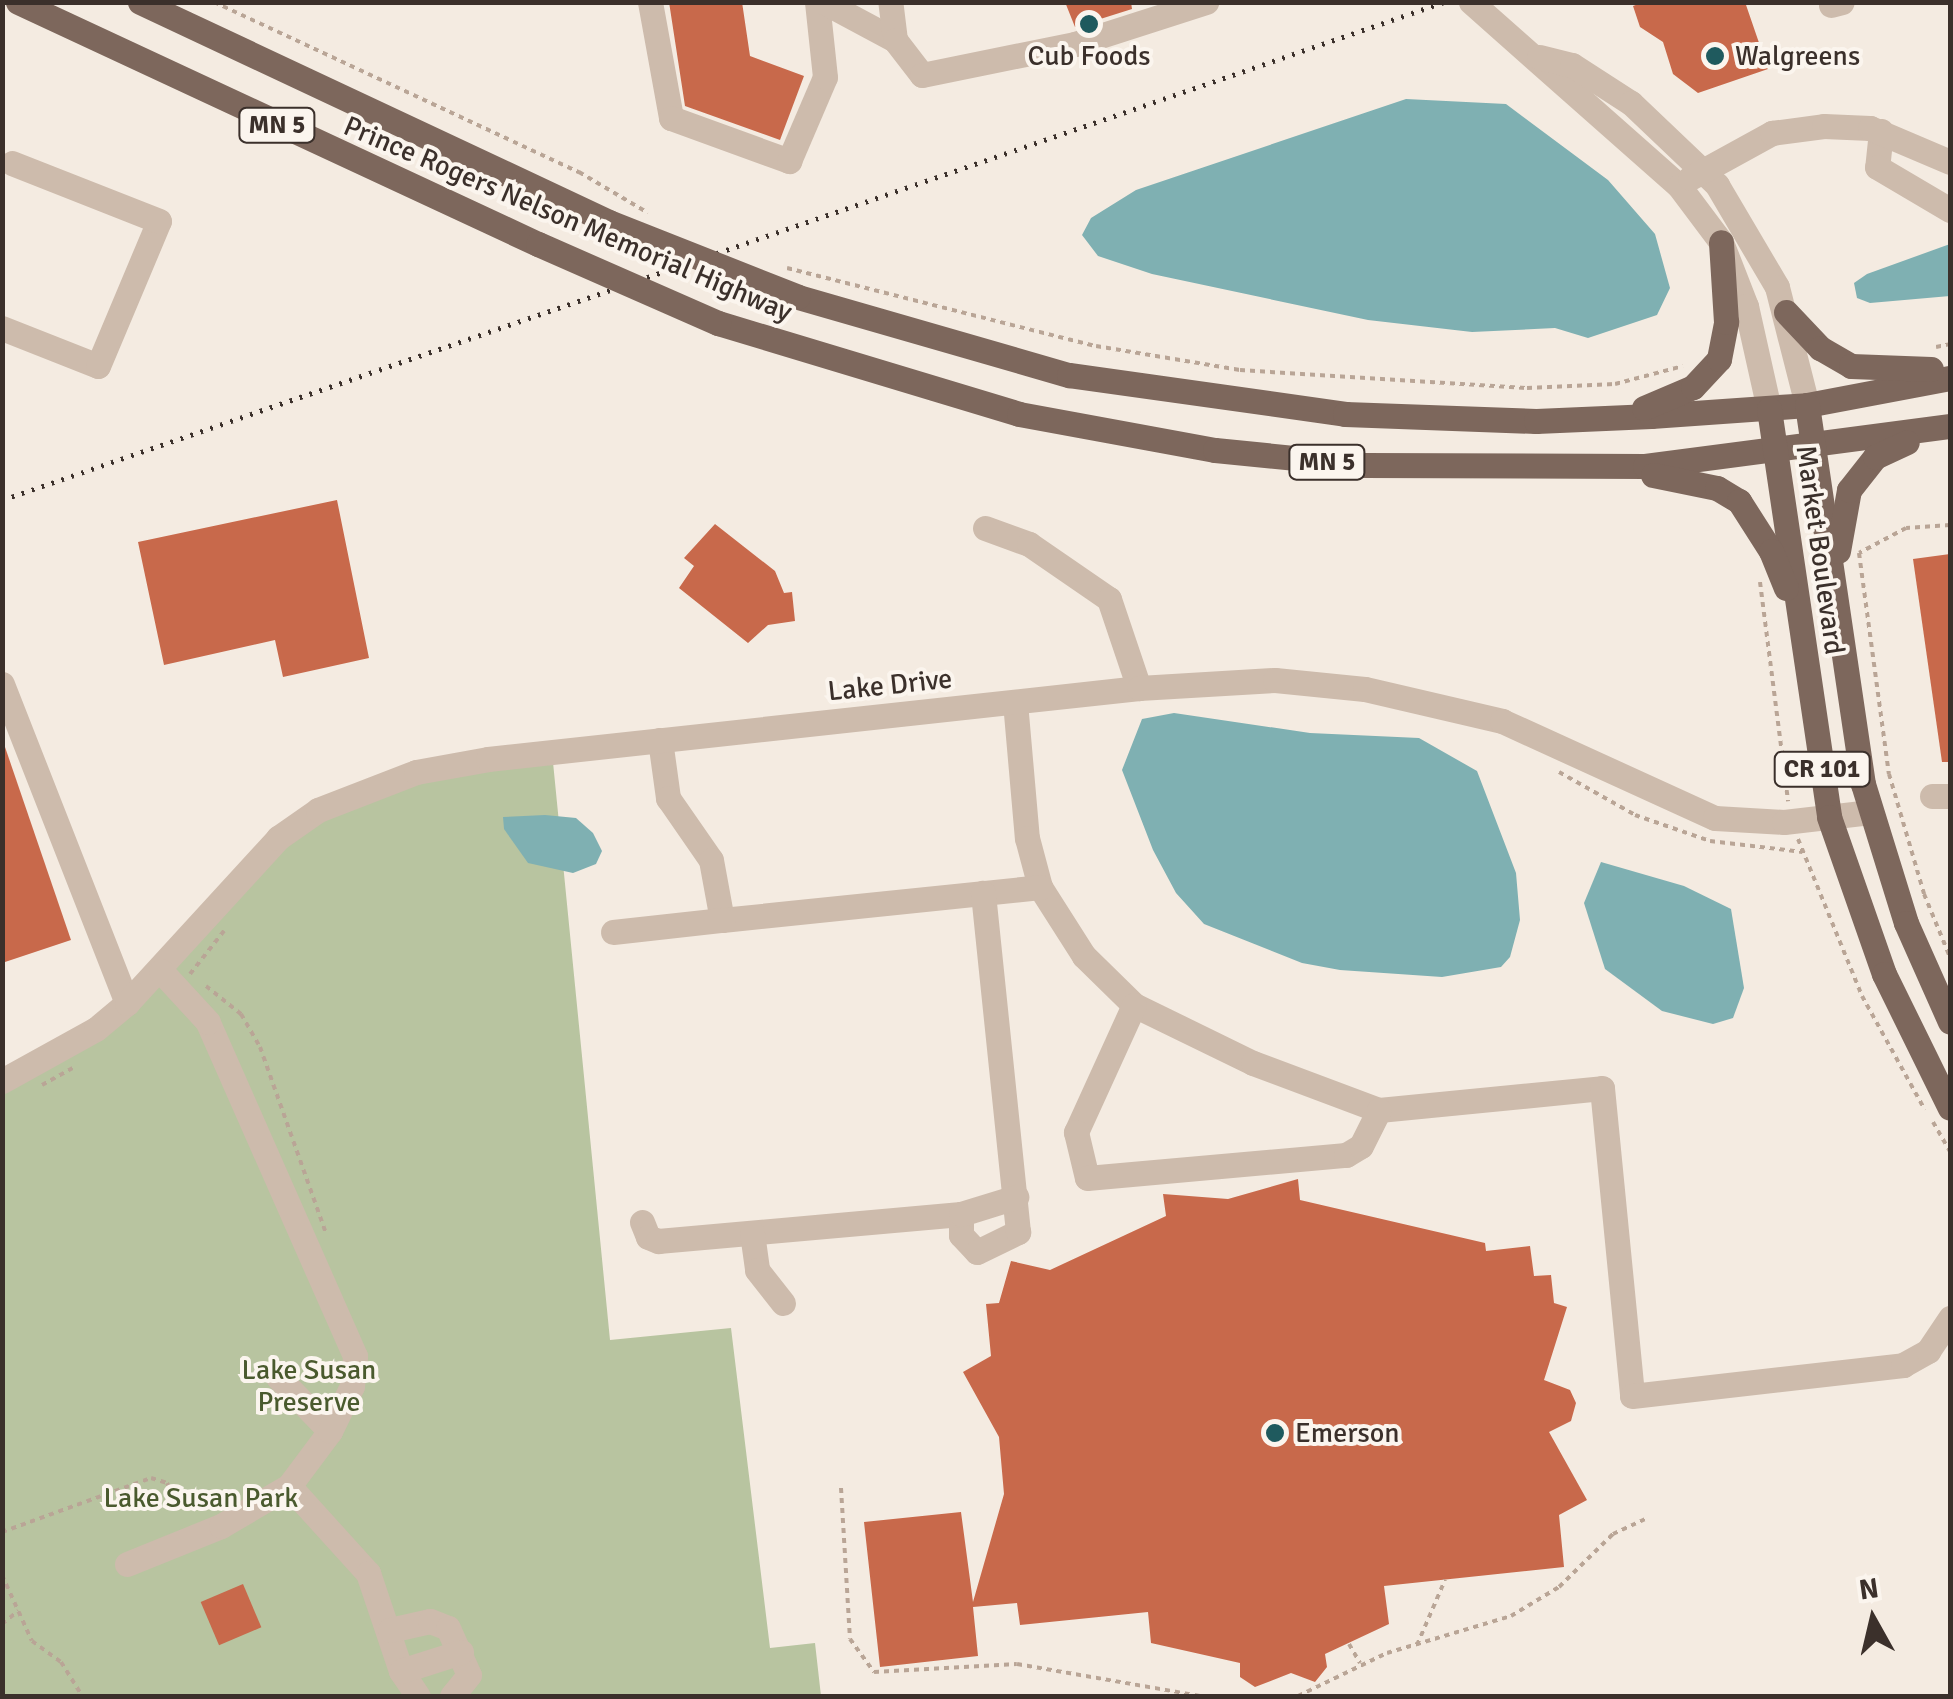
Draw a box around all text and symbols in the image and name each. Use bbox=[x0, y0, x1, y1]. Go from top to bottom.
marker: Cub Foods bbox=[1078, 13, 1100, 35]
place label: Cub Foods bbox=[1027, 39, 1151, 73]
place label: Walgreens bbox=[1735, 39, 1860, 73]
marker: Walgreens bbox=[1704, 45, 1726, 67]
road number: MN 5 bbox=[237, 105, 317, 145]
street label: Prince Rogers Nelson Memorial Highway bbox=[339, 109, 797, 329]
road number: MN 5 bbox=[1287, 442, 1367, 482]
street label: Market Boulevard bbox=[1789, 443, 1851, 657]
street label: Lake Drive bbox=[826, 662, 954, 708]
road number: CR 101 bbox=[1772, 749, 1872, 789]
park label: Lake Susan Preserve bbox=[242, 1353, 376, 1419]
place label: Emerson bbox=[1295, 1416, 1400, 1450]
marker: Emerson bbox=[1264, 1422, 1286, 1444]
park label: Lake Susan Park bbox=[104, 1481, 298, 1515]
north arrow bbox=[1823, 1569, 1923, 1669]
text: N bbox=[1857, 1571, 1881, 1607]

